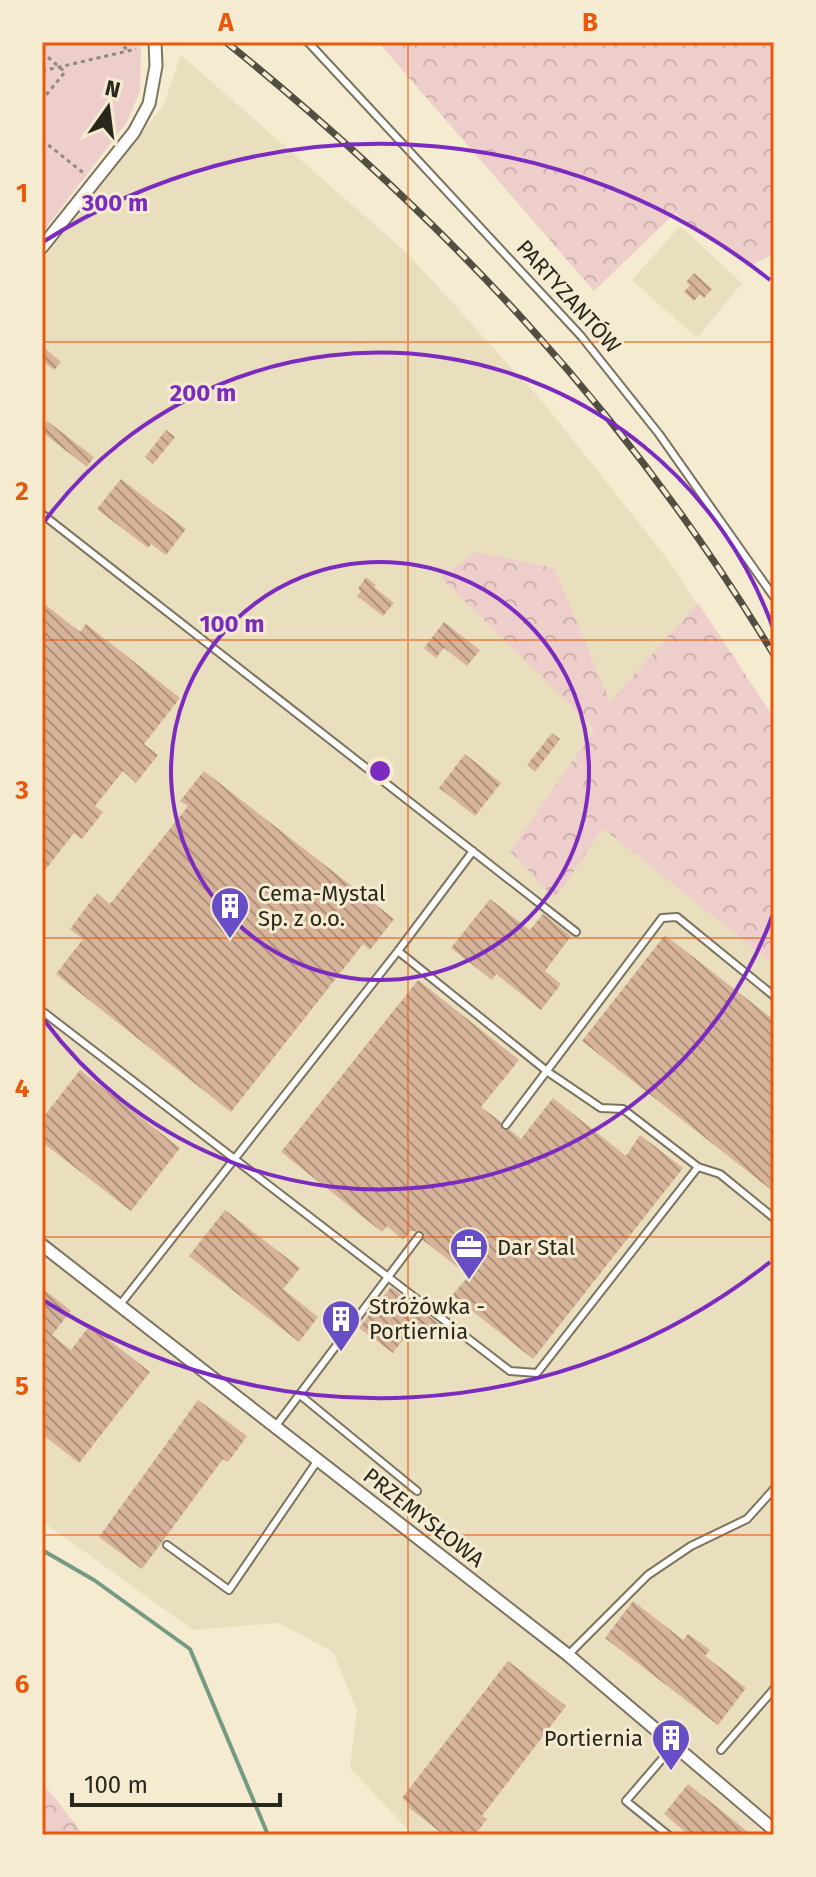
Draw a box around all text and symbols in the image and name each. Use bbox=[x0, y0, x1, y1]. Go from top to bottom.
text: A bbox=[217, 7, 234, 38]
text: B bbox=[582, 7, 598, 38]
north arrow bbox=[68, 68, 148, 148]
text: N bbox=[102, 74, 123, 104]
text: 1 bbox=[16, 178, 28, 209]
text: 300 m bbox=[81, 189, 148, 217]
street label: PARTYZANTÓW bbox=[511, 234, 627, 359]
text: 200 m bbox=[170, 379, 236, 407]
text: 2 bbox=[15, 476, 29, 507]
text: 100 m bbox=[199, 610, 265, 638]
centre of rings bbox=[366, 757, 394, 785]
text: 3 bbox=[14, 775, 29, 806]
place label: Cema-Mystal Sp. z o.o. bbox=[258, 880, 385, 932]
building icon: Cema-Mystal Sp. z o.o. bbox=[209, 885, 251, 940]
text: 4 bbox=[15, 1073, 30, 1104]
office icon: Dar Stal bbox=[448, 1226, 490, 1281]
place label: Dar Stal bbox=[497, 1234, 575, 1261]
place label: Stróżówka - Portiernia bbox=[369, 1293, 485, 1345]
building icon: Stróżówka - Portiernia bbox=[320, 1298, 362, 1353]
text: 5 bbox=[15, 1371, 29, 1402]
street label: PRZEMYSŁOWA bbox=[358, 1462, 490, 1573]
text: 6 bbox=[15, 1669, 30, 1700]
building icon: Portiernia bbox=[650, 1717, 692, 1772]
place label: Portiernia bbox=[544, 1725, 643, 1752]
scale bar bbox=[72, 1757, 280, 1807]
text: 100 m bbox=[84, 1771, 148, 1799]

